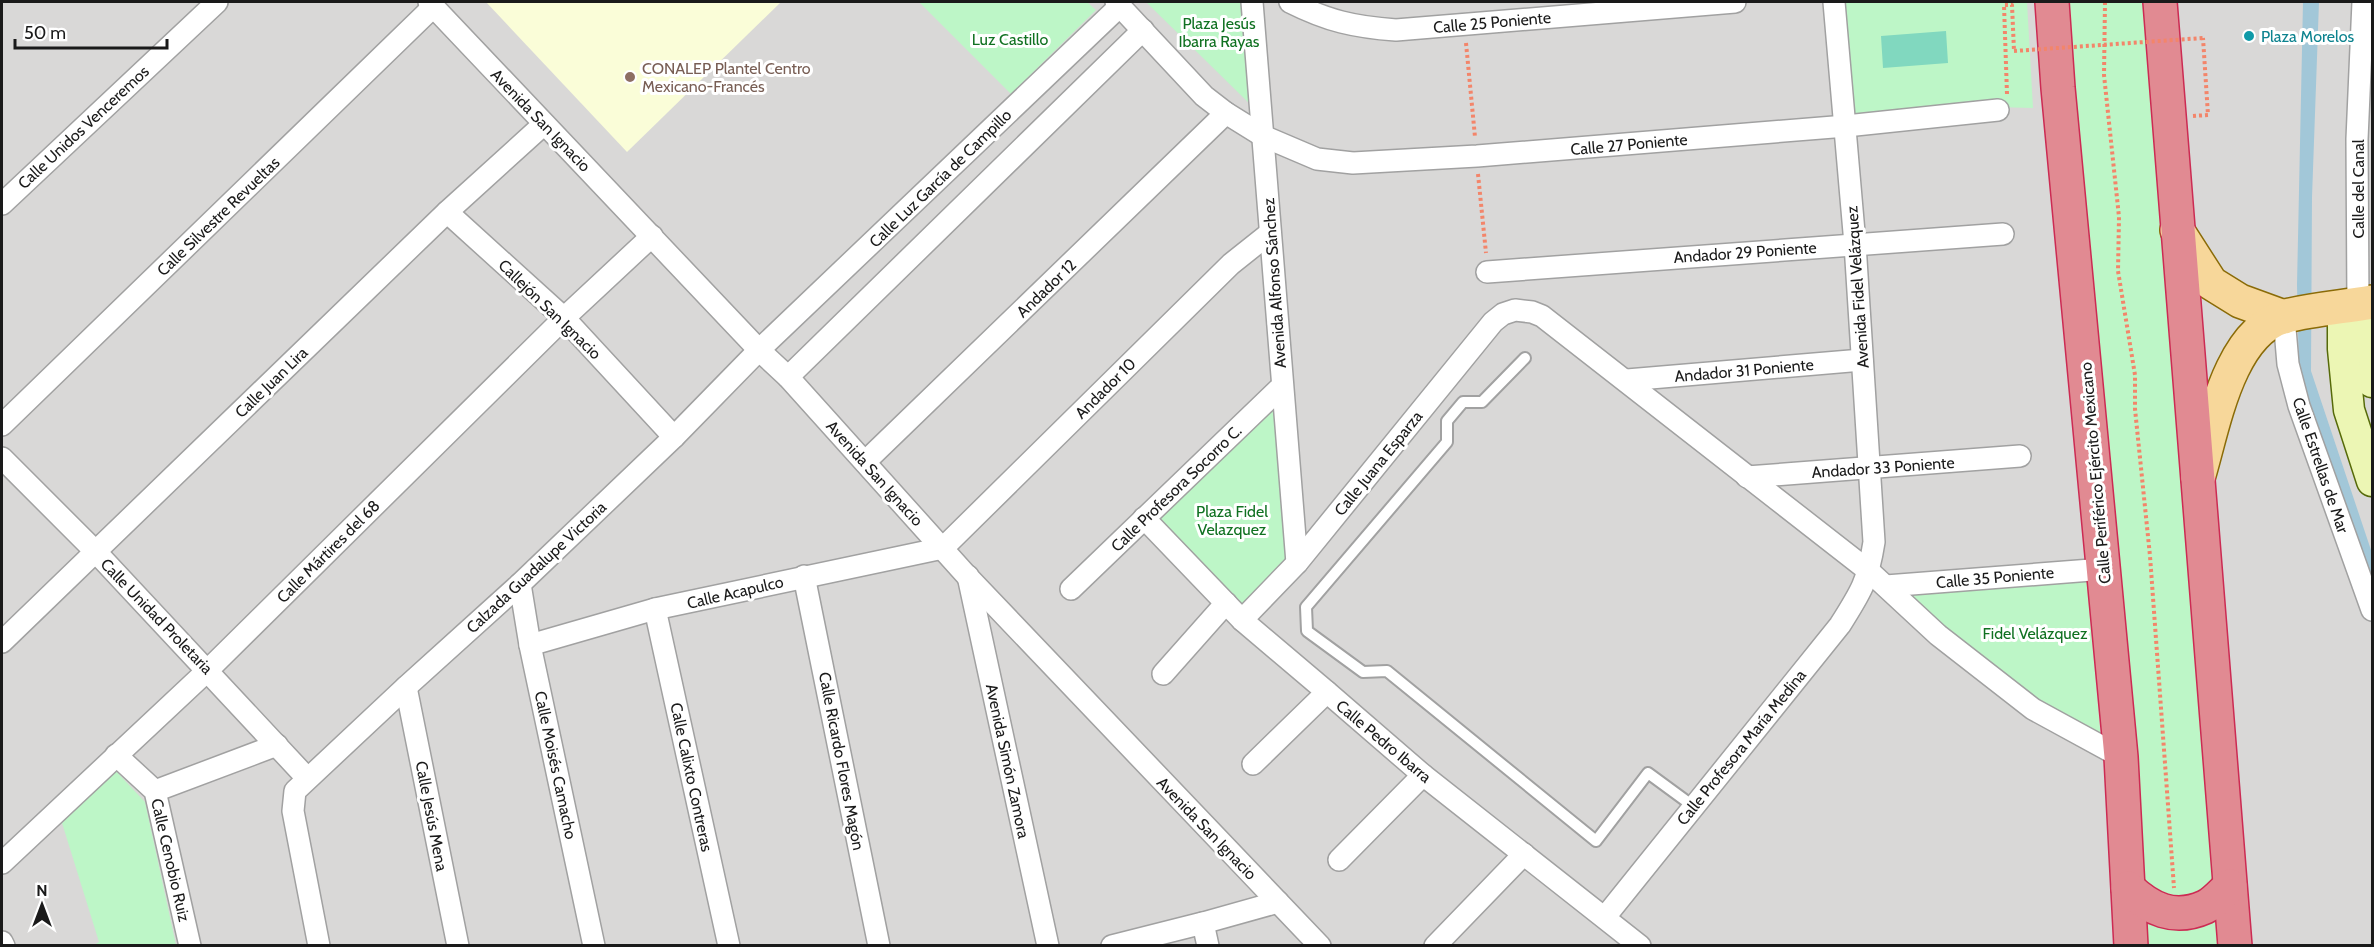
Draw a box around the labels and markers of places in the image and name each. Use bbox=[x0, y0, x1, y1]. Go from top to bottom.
place label: Plaza Morelos bbox=[2261, 27, 2354, 46]
marker: Plaza Morelos bbox=[2242, 29, 2256, 43]
place label: CONALEP Plantel Centro Mexicano-Francés bbox=[642, 59, 811, 96]
marker: CONALEP Plantel Centro Mexicano-Francés bbox=[623, 70, 637, 84]

